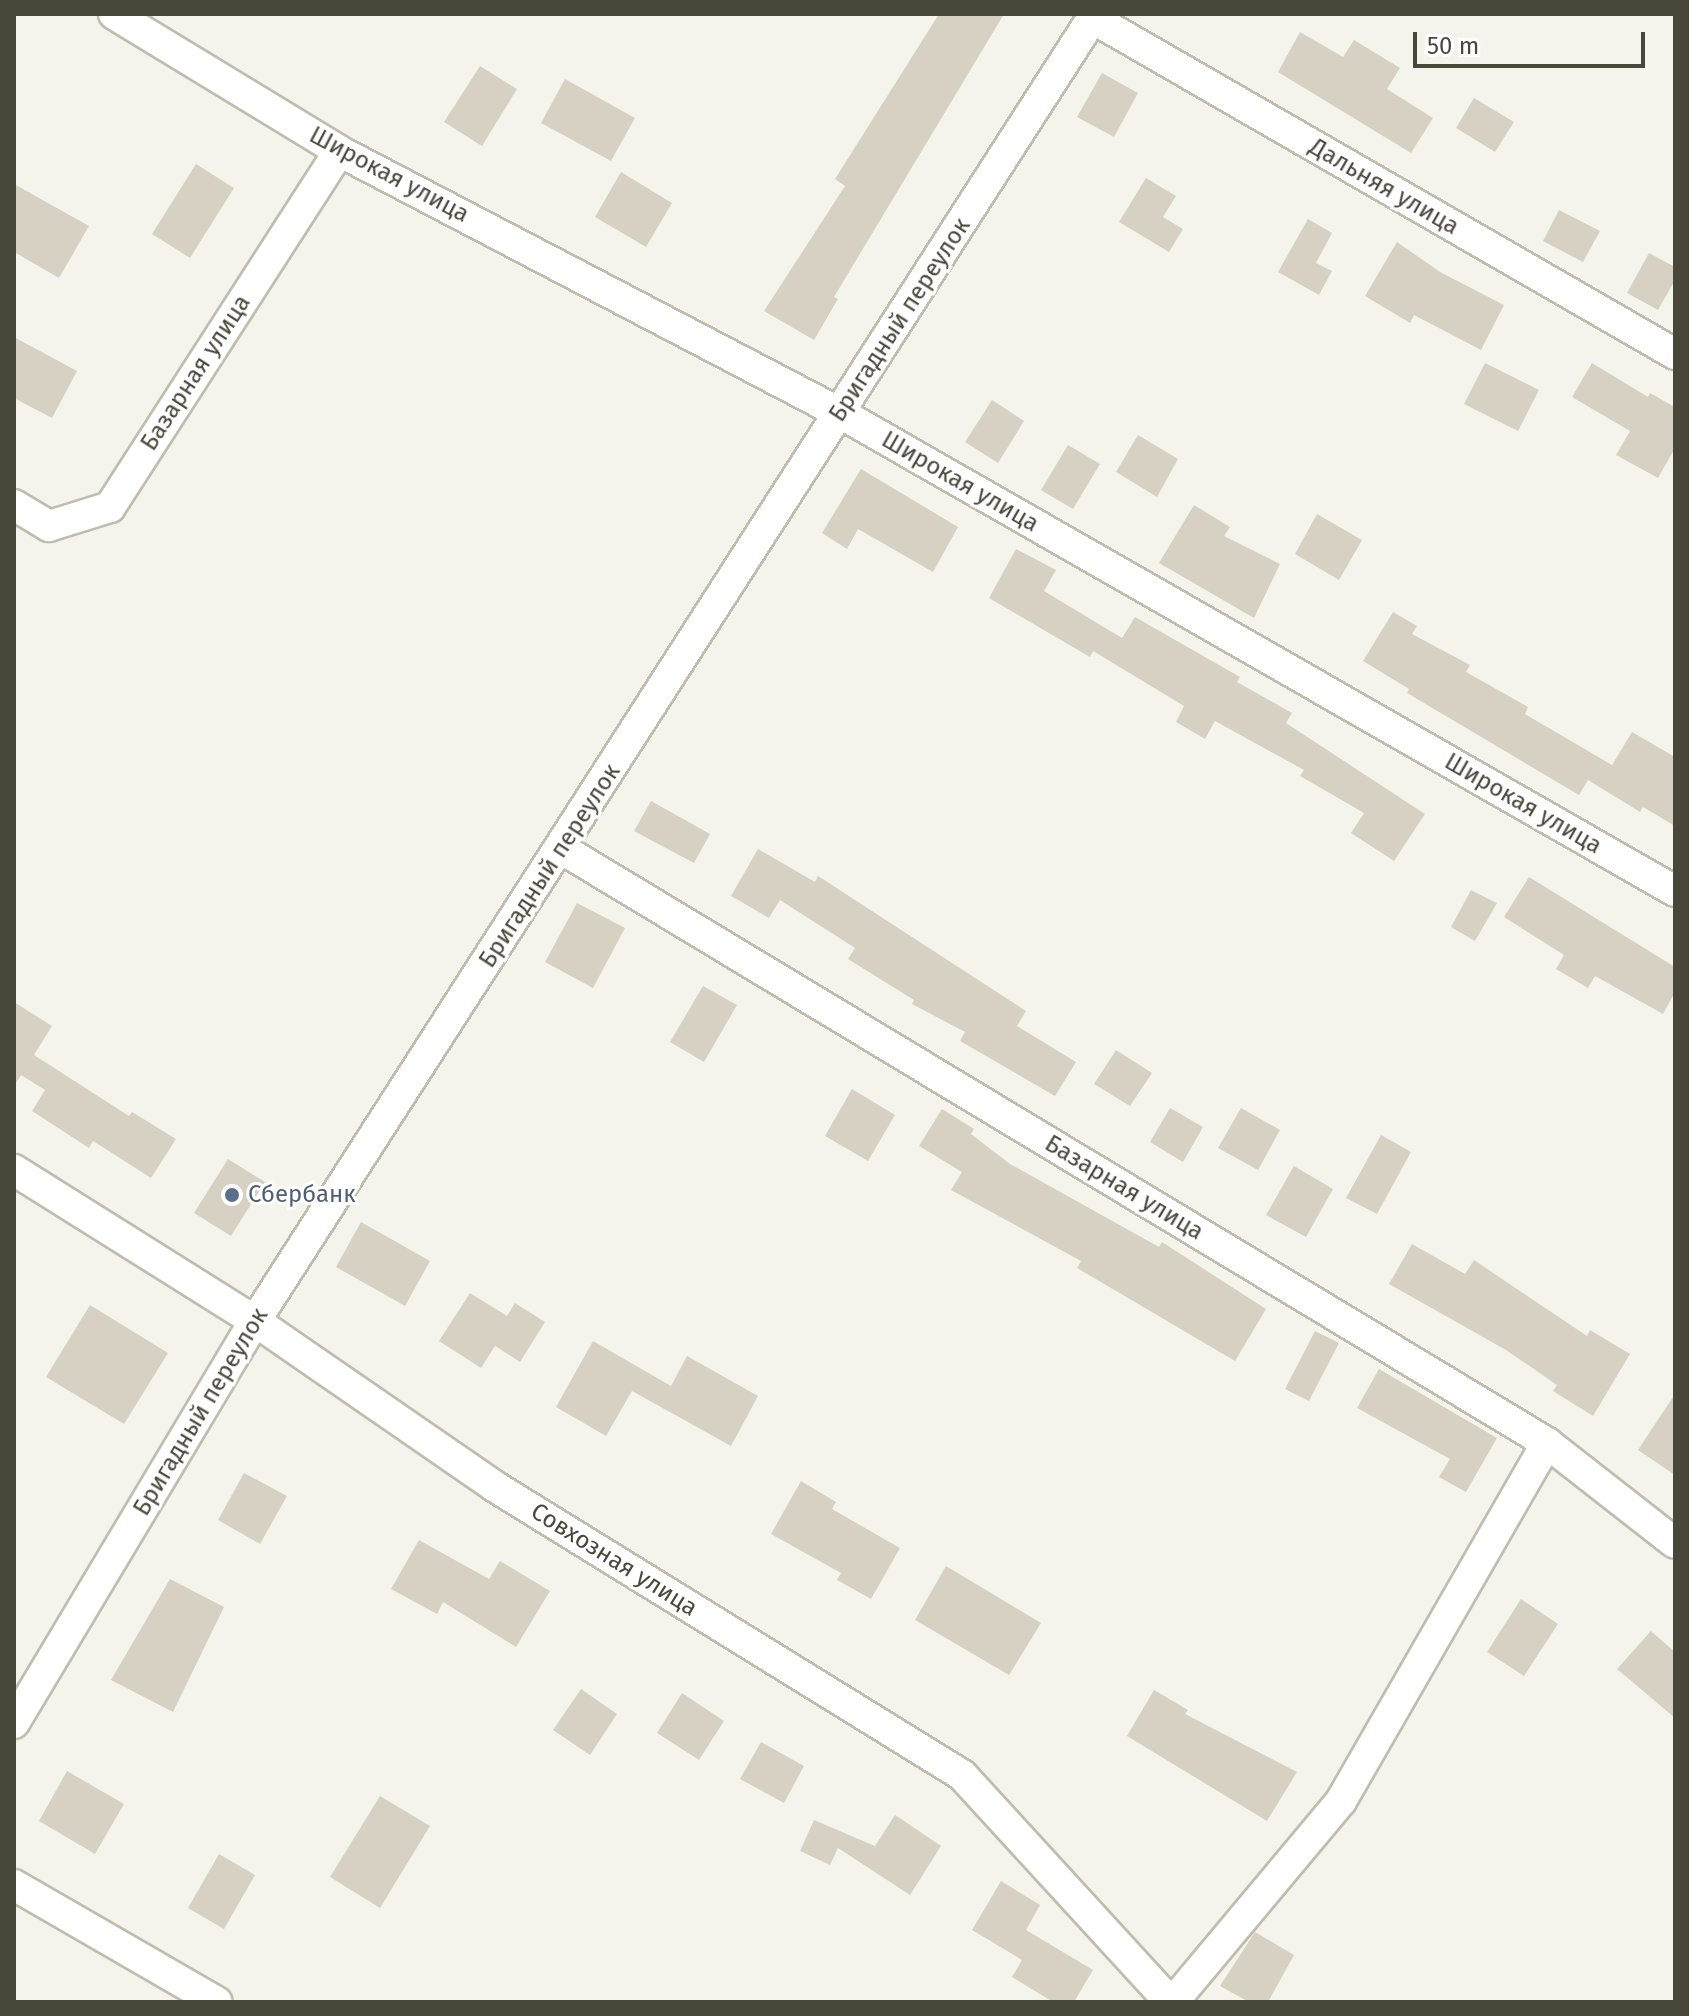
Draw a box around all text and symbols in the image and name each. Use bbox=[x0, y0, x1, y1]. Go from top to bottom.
scale bar bbox=[1417, 16, 1649, 66]
text: 50 m bbox=[1427, 32, 1479, 60]
street label: Широкая улица bbox=[304, 121, 474, 229]
street label: Дальняя улица bbox=[1304, 133, 1464, 241]
street label: Бригадный переулок bbox=[823, 213, 977, 427]
street label: Базарная улица bbox=[135, 290, 257, 456]
street label: Широкая улица bbox=[876, 425, 1044, 539]
street label: Широкая улица bbox=[1439, 747, 1607, 861]
street label: Бригадный переулок bbox=[473, 759, 627, 973]
street label: Базарная улица bbox=[1040, 1129, 1208, 1247]
place label: Сбербанк bbox=[248, 1181, 356, 1209]
marker: Сбербанк bbox=[223, 1186, 241, 1204]
street label: Бригадный переулок bbox=[128, 1303, 274, 1521]
street label: Совхозная улица bbox=[525, 1497, 703, 1623]

